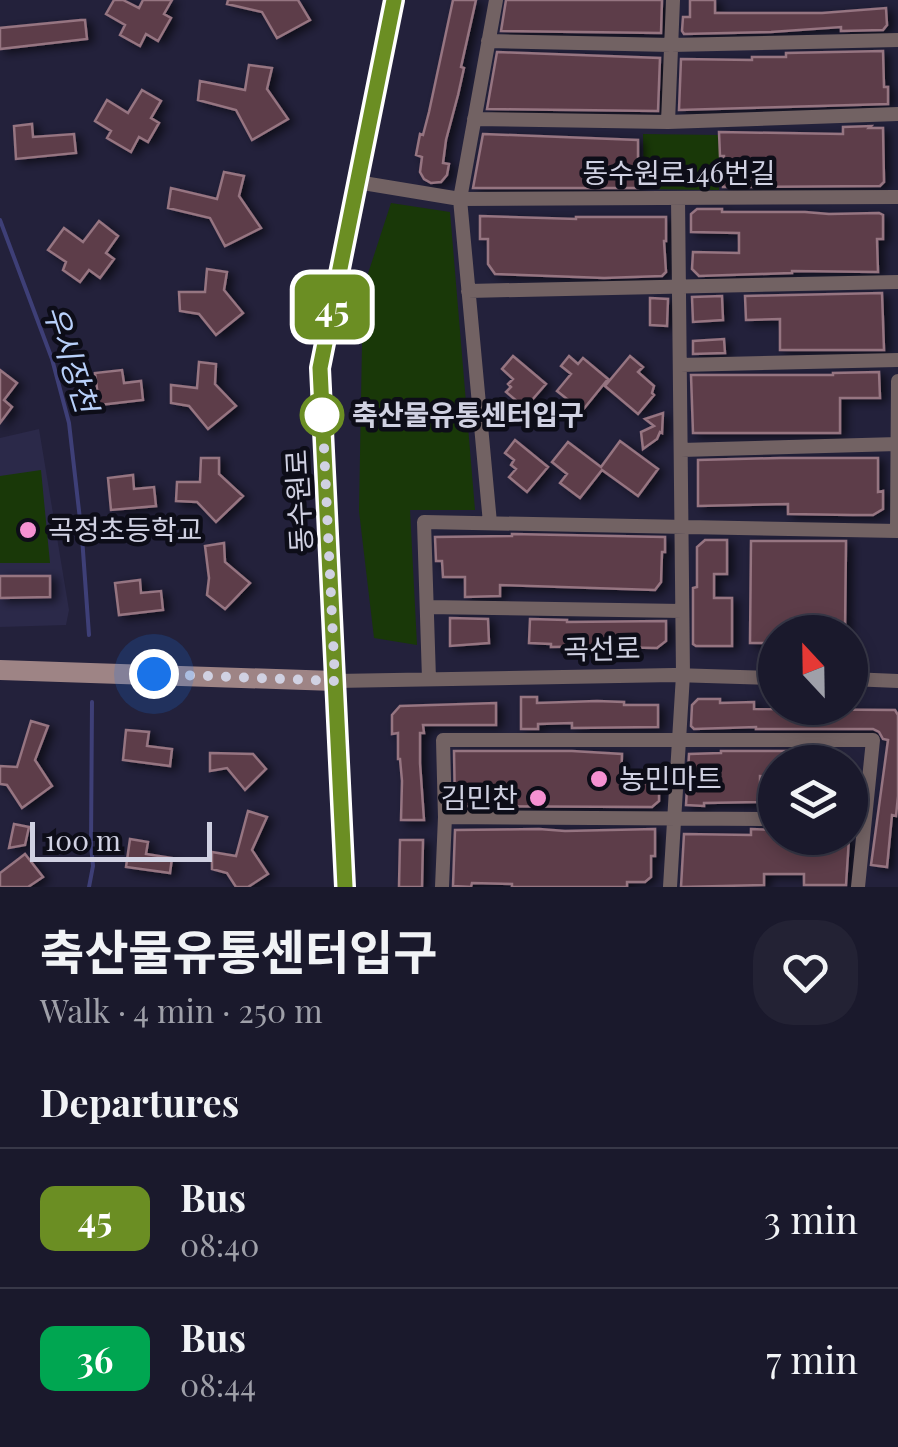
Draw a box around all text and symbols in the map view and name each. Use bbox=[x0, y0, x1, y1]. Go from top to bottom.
street label: 동수원로146번길 bbox=[582, 153, 776, 190]
line badge: 45 bbox=[287, 274, 377, 340]
text: 45 bbox=[315, 284, 349, 331]
water label: 우시장천 bbox=[36, 300, 109, 420]
marker: 축산물유통센터입구 bbox=[301, 394, 343, 436]
place label: 축산물유통센터입구 bbox=[352, 395, 584, 432]
street label: 동수원로 bbox=[276, 449, 319, 553]
place label: 곡정초등학교 bbox=[48, 510, 203, 547]
marker: 곡정초등학교 bbox=[17, 519, 39, 541]
north arrow bbox=[758, 615, 868, 725]
map controls bbox=[758, 615, 868, 855]
street label: 곡선로 bbox=[563, 628, 641, 667]
your location bbox=[129, 649, 179, 699]
button: layers bbox=[758, 745, 868, 855]
place label: 농민마트 bbox=[619, 759, 722, 796]
marker: 농민마트 bbox=[588, 768, 610, 790]
place label: 김민찬 bbox=[441, 778, 518, 815]
marker: 김민찬 bbox=[527, 787, 549, 809]
scale bar bbox=[30, 817, 212, 861]
text: 100 m bbox=[45, 821, 121, 858]
text: 축산물유통센터입구 bbox=[40, 918, 437, 982]
button: heart bbox=[753, 920, 858, 1025]
text: Walk · 4 min · 250 m bbox=[40, 988, 323, 1031]
text: Departures bbox=[40, 1076, 239, 1127]
text: Bus bbox=[180, 1171, 246, 1222]
text: 3 min bbox=[764, 1193, 858, 1244]
text: 45 bbox=[78, 1195, 112, 1242]
text: 08:40 bbox=[180, 1222, 259, 1265]
text: Bus bbox=[180, 1311, 246, 1362]
text: 7 min bbox=[766, 1333, 858, 1384]
text: 36 bbox=[77, 1335, 113, 1382]
text: 08:44 bbox=[180, 1362, 256, 1405]

